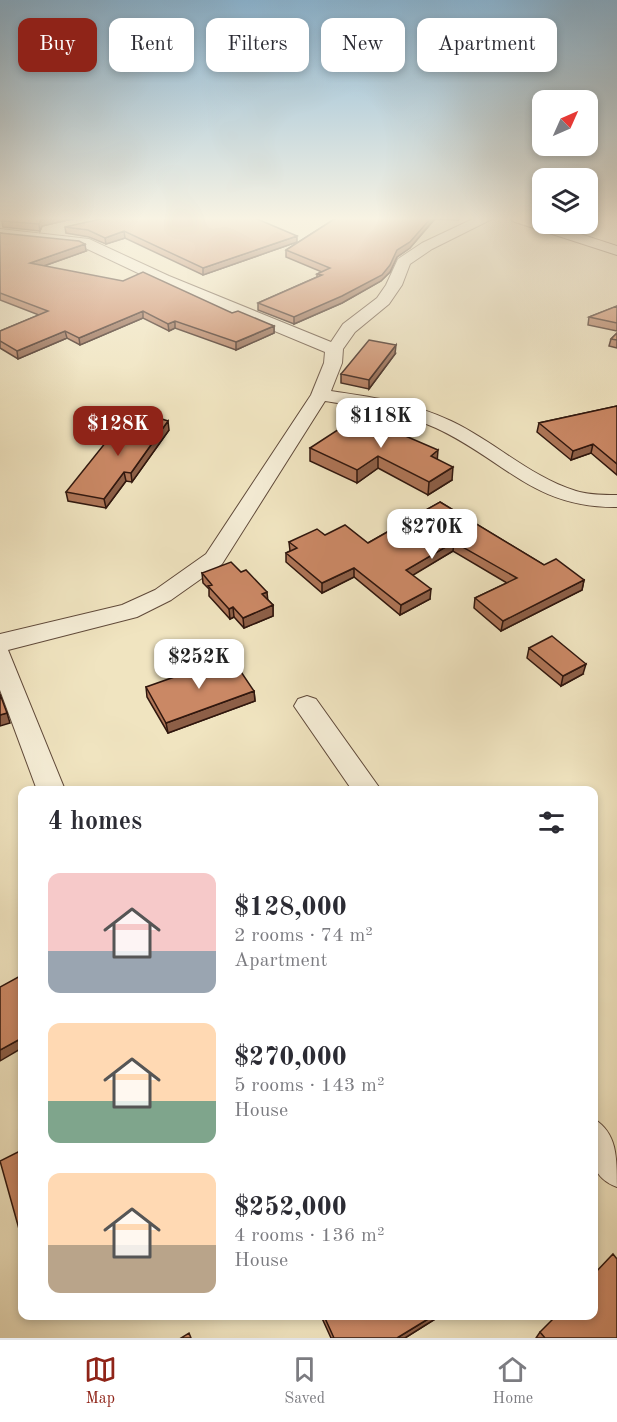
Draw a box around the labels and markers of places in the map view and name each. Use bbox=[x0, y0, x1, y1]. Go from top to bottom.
pin: $118K bbox=[339, 398, 423, 449]
pin: $128K bbox=[76, 406, 160, 457]
pin: $270K bbox=[390, 509, 474, 560]
pin: $252K bbox=[157, 639, 241, 690]

